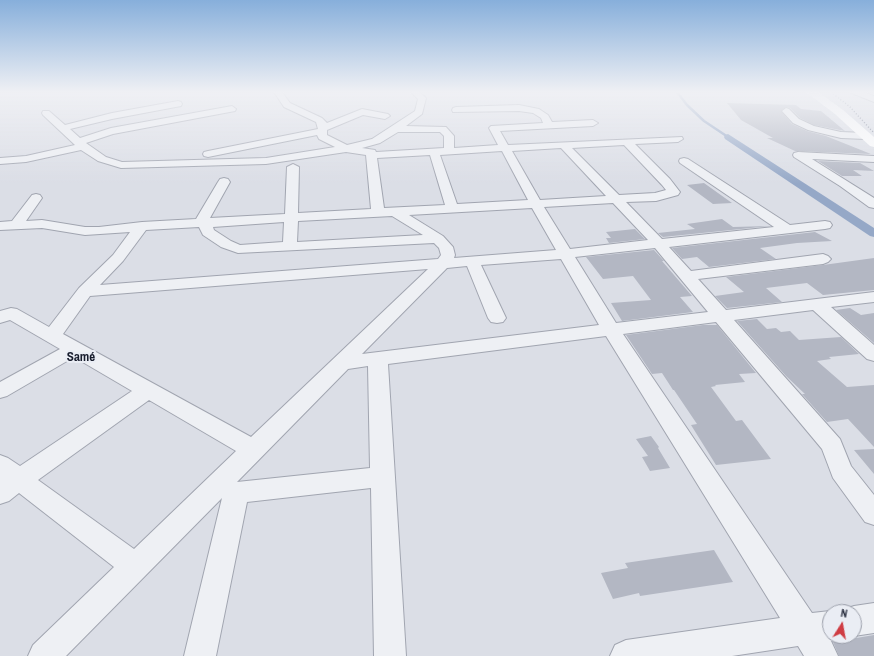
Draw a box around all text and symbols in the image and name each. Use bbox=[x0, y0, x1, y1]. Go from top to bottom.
district label: Samé bbox=[67, 350, 95, 366]
north arrow bbox=[822, 604, 862, 644]
text: N bbox=[840, 606, 849, 621]

